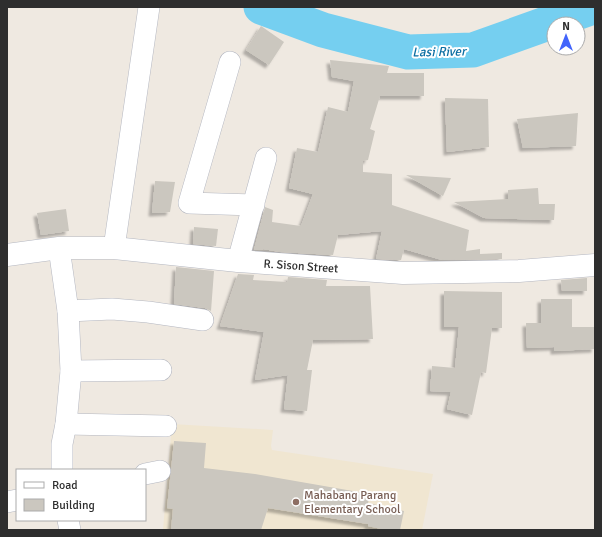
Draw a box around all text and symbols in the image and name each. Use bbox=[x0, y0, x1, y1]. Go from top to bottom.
north arrow bbox=[546, 16, 586, 56]
text: N bbox=[562, 20, 570, 33]
water label: Lasi River bbox=[412, 43, 468, 60]
street label: R. Sison Street bbox=[263, 256, 339, 277]
legend bbox=[16, 469, 146, 521]
text: Road bbox=[52, 478, 78, 493]
place label: Mahabang Parang Elementary School bbox=[304, 488, 401, 517]
marker: Mahabang Parang Elementary School bbox=[291, 497, 301, 507]
text: Building bbox=[52, 498, 95, 513]

